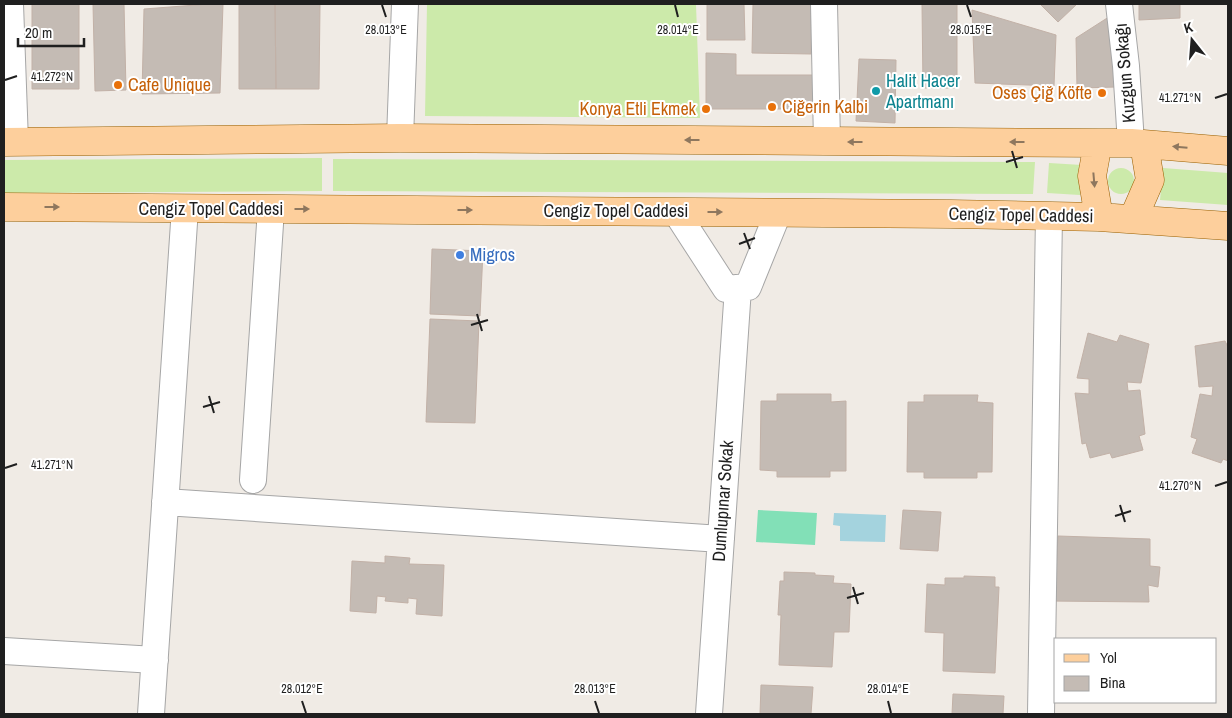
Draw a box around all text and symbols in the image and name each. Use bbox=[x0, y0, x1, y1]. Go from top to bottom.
scale bar bbox=[18, 15, 84, 47]
north arrow bbox=[1167, 15, 1217, 65]
text: K bbox=[1182, 18, 1195, 37]
text: 20 m bbox=[25, 22, 52, 43]
text: 28.013°E bbox=[365, 22, 407, 38]
text: 28.014°E bbox=[657, 22, 699, 38]
text: 28.015°E bbox=[950, 22, 992, 38]
street label: Kuzgun Sokağı bbox=[1108, 22, 1141, 124]
place label: Halit Hacer Apartmanı bbox=[885, 68, 960, 114]
text: 41.272°N bbox=[31, 69, 73, 85]
place label: Cafe Unique bbox=[128, 72, 211, 97]
marker: Cafe Unique bbox=[112, 79, 124, 91]
place label: Oses Çiğ Köfte bbox=[992, 80, 1092, 105]
marker: Halit Hacer Apartmanı bbox=[870, 85, 882, 97]
marker: Oses Çiğ Köfte bbox=[1096, 87, 1108, 99]
text: 41.271°N bbox=[1159, 90, 1201, 106]
place label: Ciğerin Kalbi bbox=[782, 94, 868, 119]
place label: Konya Etli Ekmek bbox=[580, 96, 697, 121]
marker: Ciğerin Kalbi bbox=[766, 101, 778, 113]
marker: Konya Etli Ekmek bbox=[700, 103, 712, 115]
one-way arrow bbox=[684, 136, 700, 144]
one-way arrow bbox=[847, 137, 863, 145]
one-way arrow bbox=[1009, 138, 1025, 146]
one-way arrow bbox=[1171, 143, 1187, 151]
one-way arrow bbox=[1090, 172, 1098, 188]
street label: Cengiz Topel Caddesi bbox=[139, 196, 283, 221]
street label: Cengiz Topel Caddesi bbox=[544, 198, 688, 223]
street label: Cengiz Topel Caddesi bbox=[948, 201, 1094, 228]
one-way arrow bbox=[45, 204, 61, 212]
one-way arrow bbox=[295, 205, 311, 213]
one-way arrow bbox=[457, 206, 473, 214]
one-way arrow bbox=[707, 208, 723, 216]
place label: Migros bbox=[470, 242, 515, 267]
marker: Migros bbox=[454, 249, 466, 261]
street label: Dumlupınar Sokak bbox=[706, 439, 739, 562]
text: 41.271°N bbox=[31, 457, 73, 473]
text: 41.270°N bbox=[1159, 478, 1201, 494]
legend bbox=[1054, 638, 1217, 703]
text: Yol bbox=[1100, 647, 1117, 668]
text: Bina bbox=[1100, 672, 1125, 693]
text: 28.012°E bbox=[281, 681, 323, 697]
text: 28.013°E bbox=[574, 681, 616, 697]
text: 28.014°E bbox=[867, 681, 909, 697]

